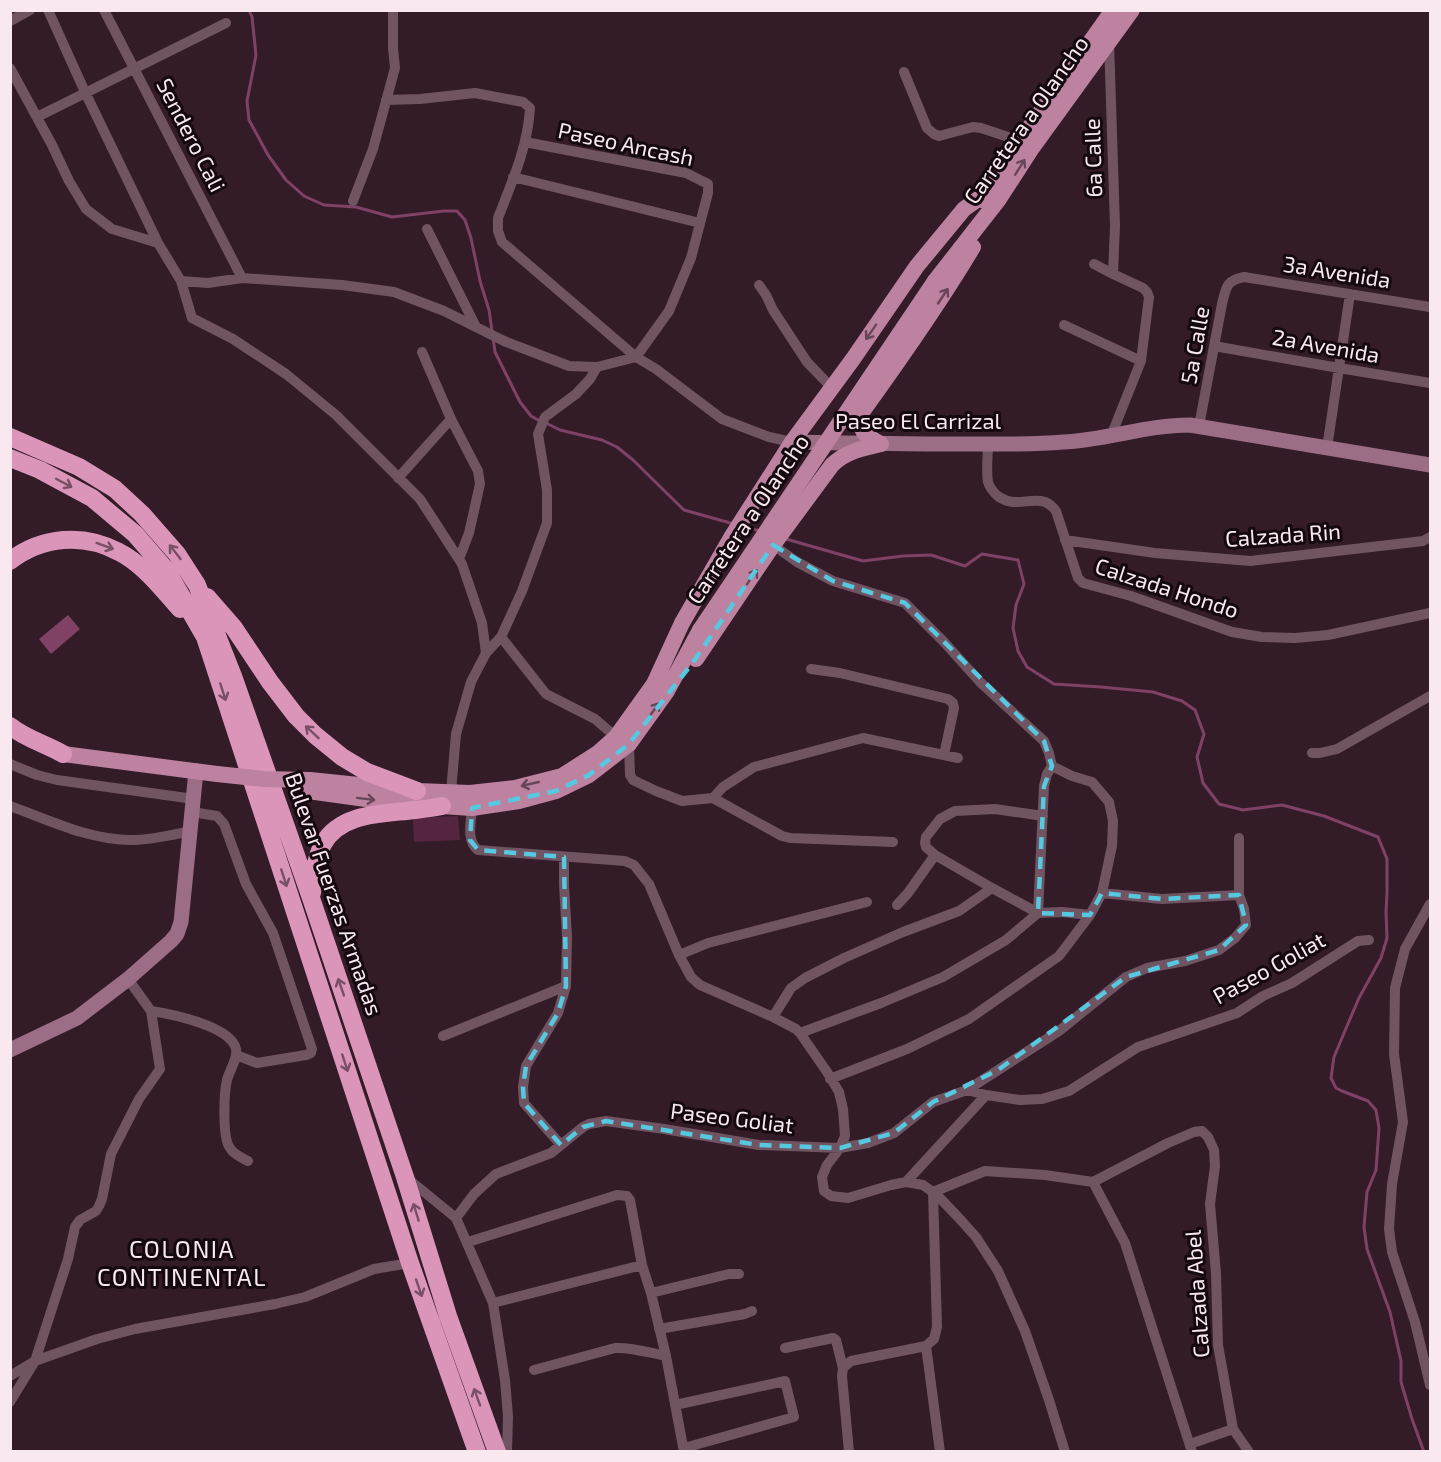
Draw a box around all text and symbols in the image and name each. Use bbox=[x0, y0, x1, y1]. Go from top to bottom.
street label: Carretera a Olancho bbox=[957, 31, 1093, 208]
street label: Sendero Cali bbox=[152, 73, 232, 196]
street label: Paseo Ancash bbox=[556, 116, 696, 170]
street label: 6a Calle bbox=[1078, 118, 1106, 198]
one-way arrow bbox=[1014, 159, 1026, 176]
street label: 3a Avenida bbox=[1282, 250, 1393, 292]
one-way arrow bbox=[937, 288, 949, 304]
street label: 5a Calle bbox=[1174, 304, 1214, 386]
street label: 2a Avenida bbox=[1271, 323, 1382, 367]
one-way arrow bbox=[865, 324, 877, 340]
street label: Paseo El Carrizal bbox=[835, 407, 1002, 433]
street label: Carretera a Olancho bbox=[681, 429, 814, 608]
one-way arrow bbox=[54, 478, 72, 489]
street label: Calzada Rin bbox=[1224, 517, 1342, 551]
one-way arrow bbox=[95, 541, 114, 552]
one-way arrow bbox=[168, 544, 181, 560]
street label: Calzada Hondo bbox=[1092, 552, 1242, 622]
one-way arrow bbox=[746, 569, 758, 585]
one-way arrow bbox=[219, 682, 230, 701]
one-way arrow bbox=[647, 703, 660, 719]
one-way arrow bbox=[305, 724, 320, 739]
street label: Bulevar Fuerzas Armadas bbox=[281, 769, 389, 1018]
one-way arrow bbox=[520, 779, 539, 791]
one-way arrow bbox=[356, 793, 376, 804]
one-way arrow bbox=[279, 868, 290, 887]
street label: Paseo Goliat bbox=[1208, 926, 1329, 1009]
one-way arrow bbox=[335, 978, 346, 997]
one-way arrow bbox=[340, 1053, 351, 1072]
street label: Paseo Goliat bbox=[669, 1097, 795, 1137]
one-way arrow bbox=[410, 1203, 421, 1222]
street label: Calzada Abel bbox=[1179, 1229, 1213, 1359]
district label: COLONIA CONTINENTAL bbox=[97, 1234, 267, 1291]
one-way arrow bbox=[415, 1278, 426, 1297]
one-way arrow bbox=[471, 1388, 482, 1406]

